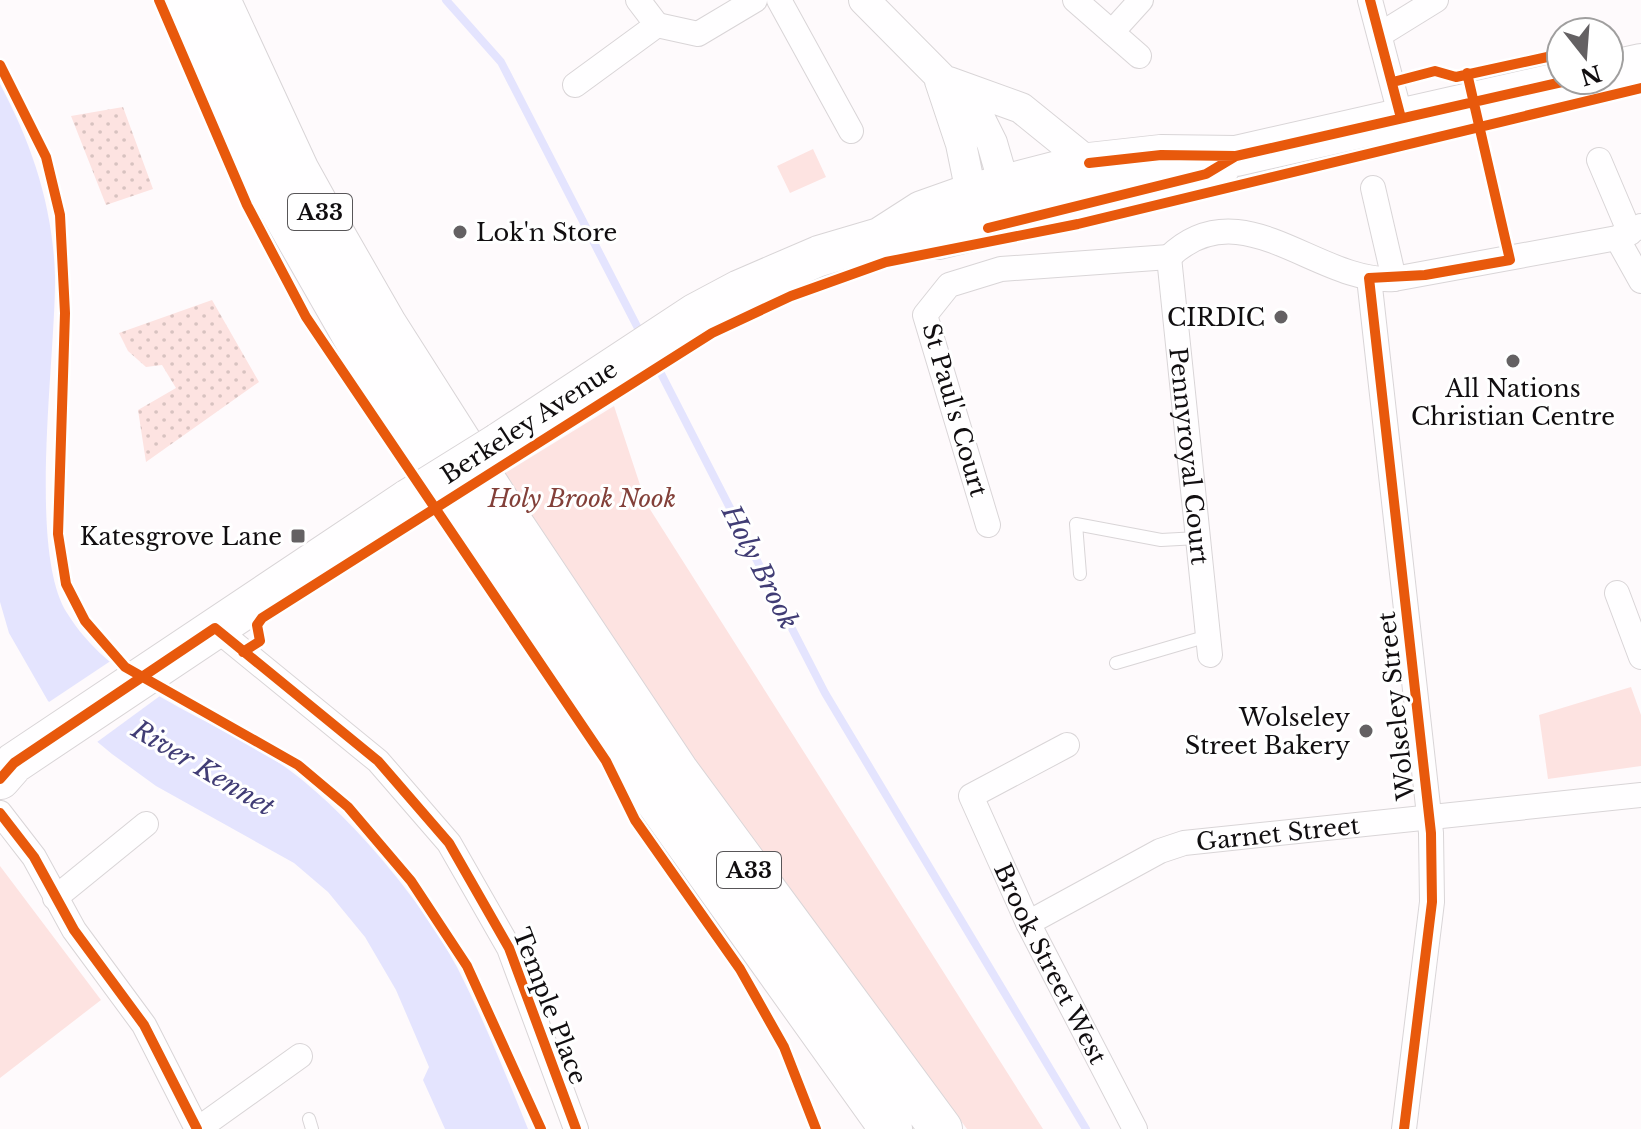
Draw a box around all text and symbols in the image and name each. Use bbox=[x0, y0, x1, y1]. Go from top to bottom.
north arrow bbox=[1545, 16, 1625, 96]
text: N bbox=[1577, 59, 1605, 91]
road number: A33 bbox=[288, 194, 352, 230]
place label: Lok'n Store bbox=[476, 218, 617, 247]
marker: Lok'n Store bbox=[451, 223, 469, 241]
place label: CIRDIC bbox=[1167, 303, 1265, 332]
marker: CIRDIC bbox=[1272, 308, 1290, 326]
street label: St Paul's Court bbox=[916, 320, 994, 500]
street label: Pennyroyal Court bbox=[1164, 346, 1215, 566]
marker: All Nations Christian Centre bbox=[1504, 352, 1522, 370]
street label: Berkeley Avenue bbox=[435, 354, 623, 490]
place label: All Nations Christian Centre bbox=[1411, 374, 1615, 431]
park label: Holy Brook Nook bbox=[487, 484, 676, 513]
water label: Holy Brook bbox=[715, 498, 805, 635]
place label: Katesgrove Lane bbox=[80, 522, 282, 551]
marker: Katesgrove Lane bbox=[289, 527, 307, 545]
street label: Wolseley Street bbox=[1372, 610, 1420, 803]
place label: Wolseley Street Bakery bbox=[1185, 703, 1351, 760]
water label: River Kennet bbox=[125, 713, 280, 823]
marker: Wolseley Street Bakery bbox=[1357, 722, 1375, 740]
street label: Garnet Street bbox=[1195, 810, 1361, 856]
road number: A33 bbox=[717, 852, 781, 888]
street label: Brook Street West bbox=[988, 858, 1113, 1069]
street label: Temple Place bbox=[507, 924, 593, 1088]

